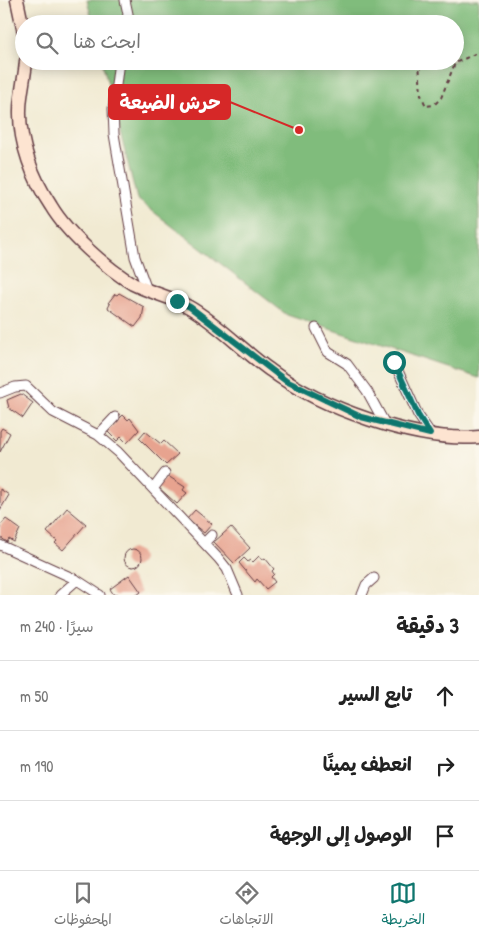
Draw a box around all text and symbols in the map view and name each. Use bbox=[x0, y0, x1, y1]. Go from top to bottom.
search box bbox=[15, 15, 464, 70]
text: ابحث هنا bbox=[73, 28, 141, 54]
icon: search bbox=[33, 29, 61, 57]
callout: حرش الضيعة bbox=[109, 85, 230, 119]
text: حرش الضيعة bbox=[119, 89, 221, 115]
route end bbox=[166, 290, 189, 313]
route start bbox=[383, 351, 406, 374]
text: 3 دقيقة bbox=[396, 611, 459, 640]
text: سيرًا · 240 m bbox=[20, 615, 94, 637]
text: تابع السير bbox=[340, 681, 412, 707]
icon: ahead bbox=[431, 682, 459, 710]
text: 50 m bbox=[20, 685, 49, 707]
text: انعطف يمينًا bbox=[323, 751, 412, 777]
icon: right bbox=[431, 752, 459, 780]
text: 190 m bbox=[20, 755, 53, 777]
text: الوصول إلى الوجهة bbox=[270, 821, 412, 847]
icon: arrive bbox=[431, 822, 459, 850]
tab: المحفوظات bbox=[54, 879, 112, 932]
tab: الاتجاهات bbox=[219, 879, 274, 932]
tab: الخريطة bbox=[381, 879, 425, 932]

